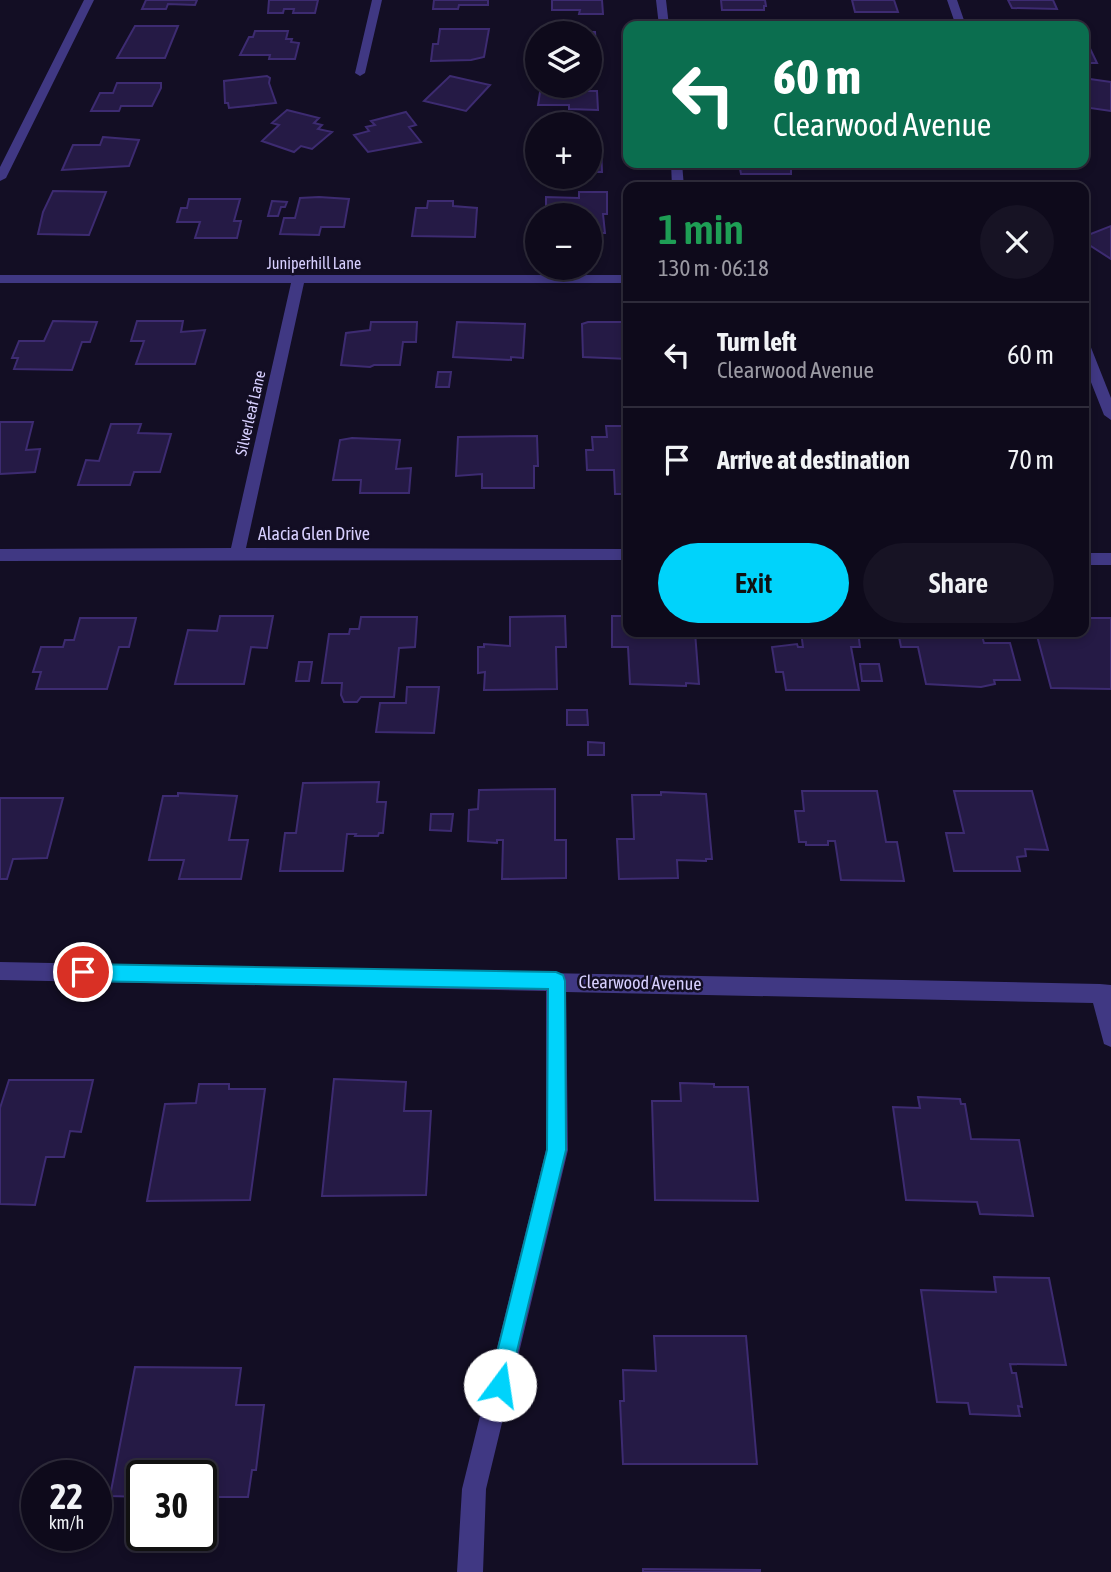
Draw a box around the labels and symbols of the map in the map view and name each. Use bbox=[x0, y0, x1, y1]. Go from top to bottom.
street label: Juniperhill Lane bbox=[267, 254, 361, 273]
street label: Silverleaf Lane bbox=[231, 369, 269, 457]
street label: Alacia Glen Drive bbox=[258, 523, 370, 544]
pin bbox=[53, 942, 113, 1002]
street label: Clearwood Avenue bbox=[578, 971, 702, 994]
position arrow bbox=[463, 1348, 537, 1422]
speed limit sign: 30 bbox=[126, 1460, 217, 1551]

